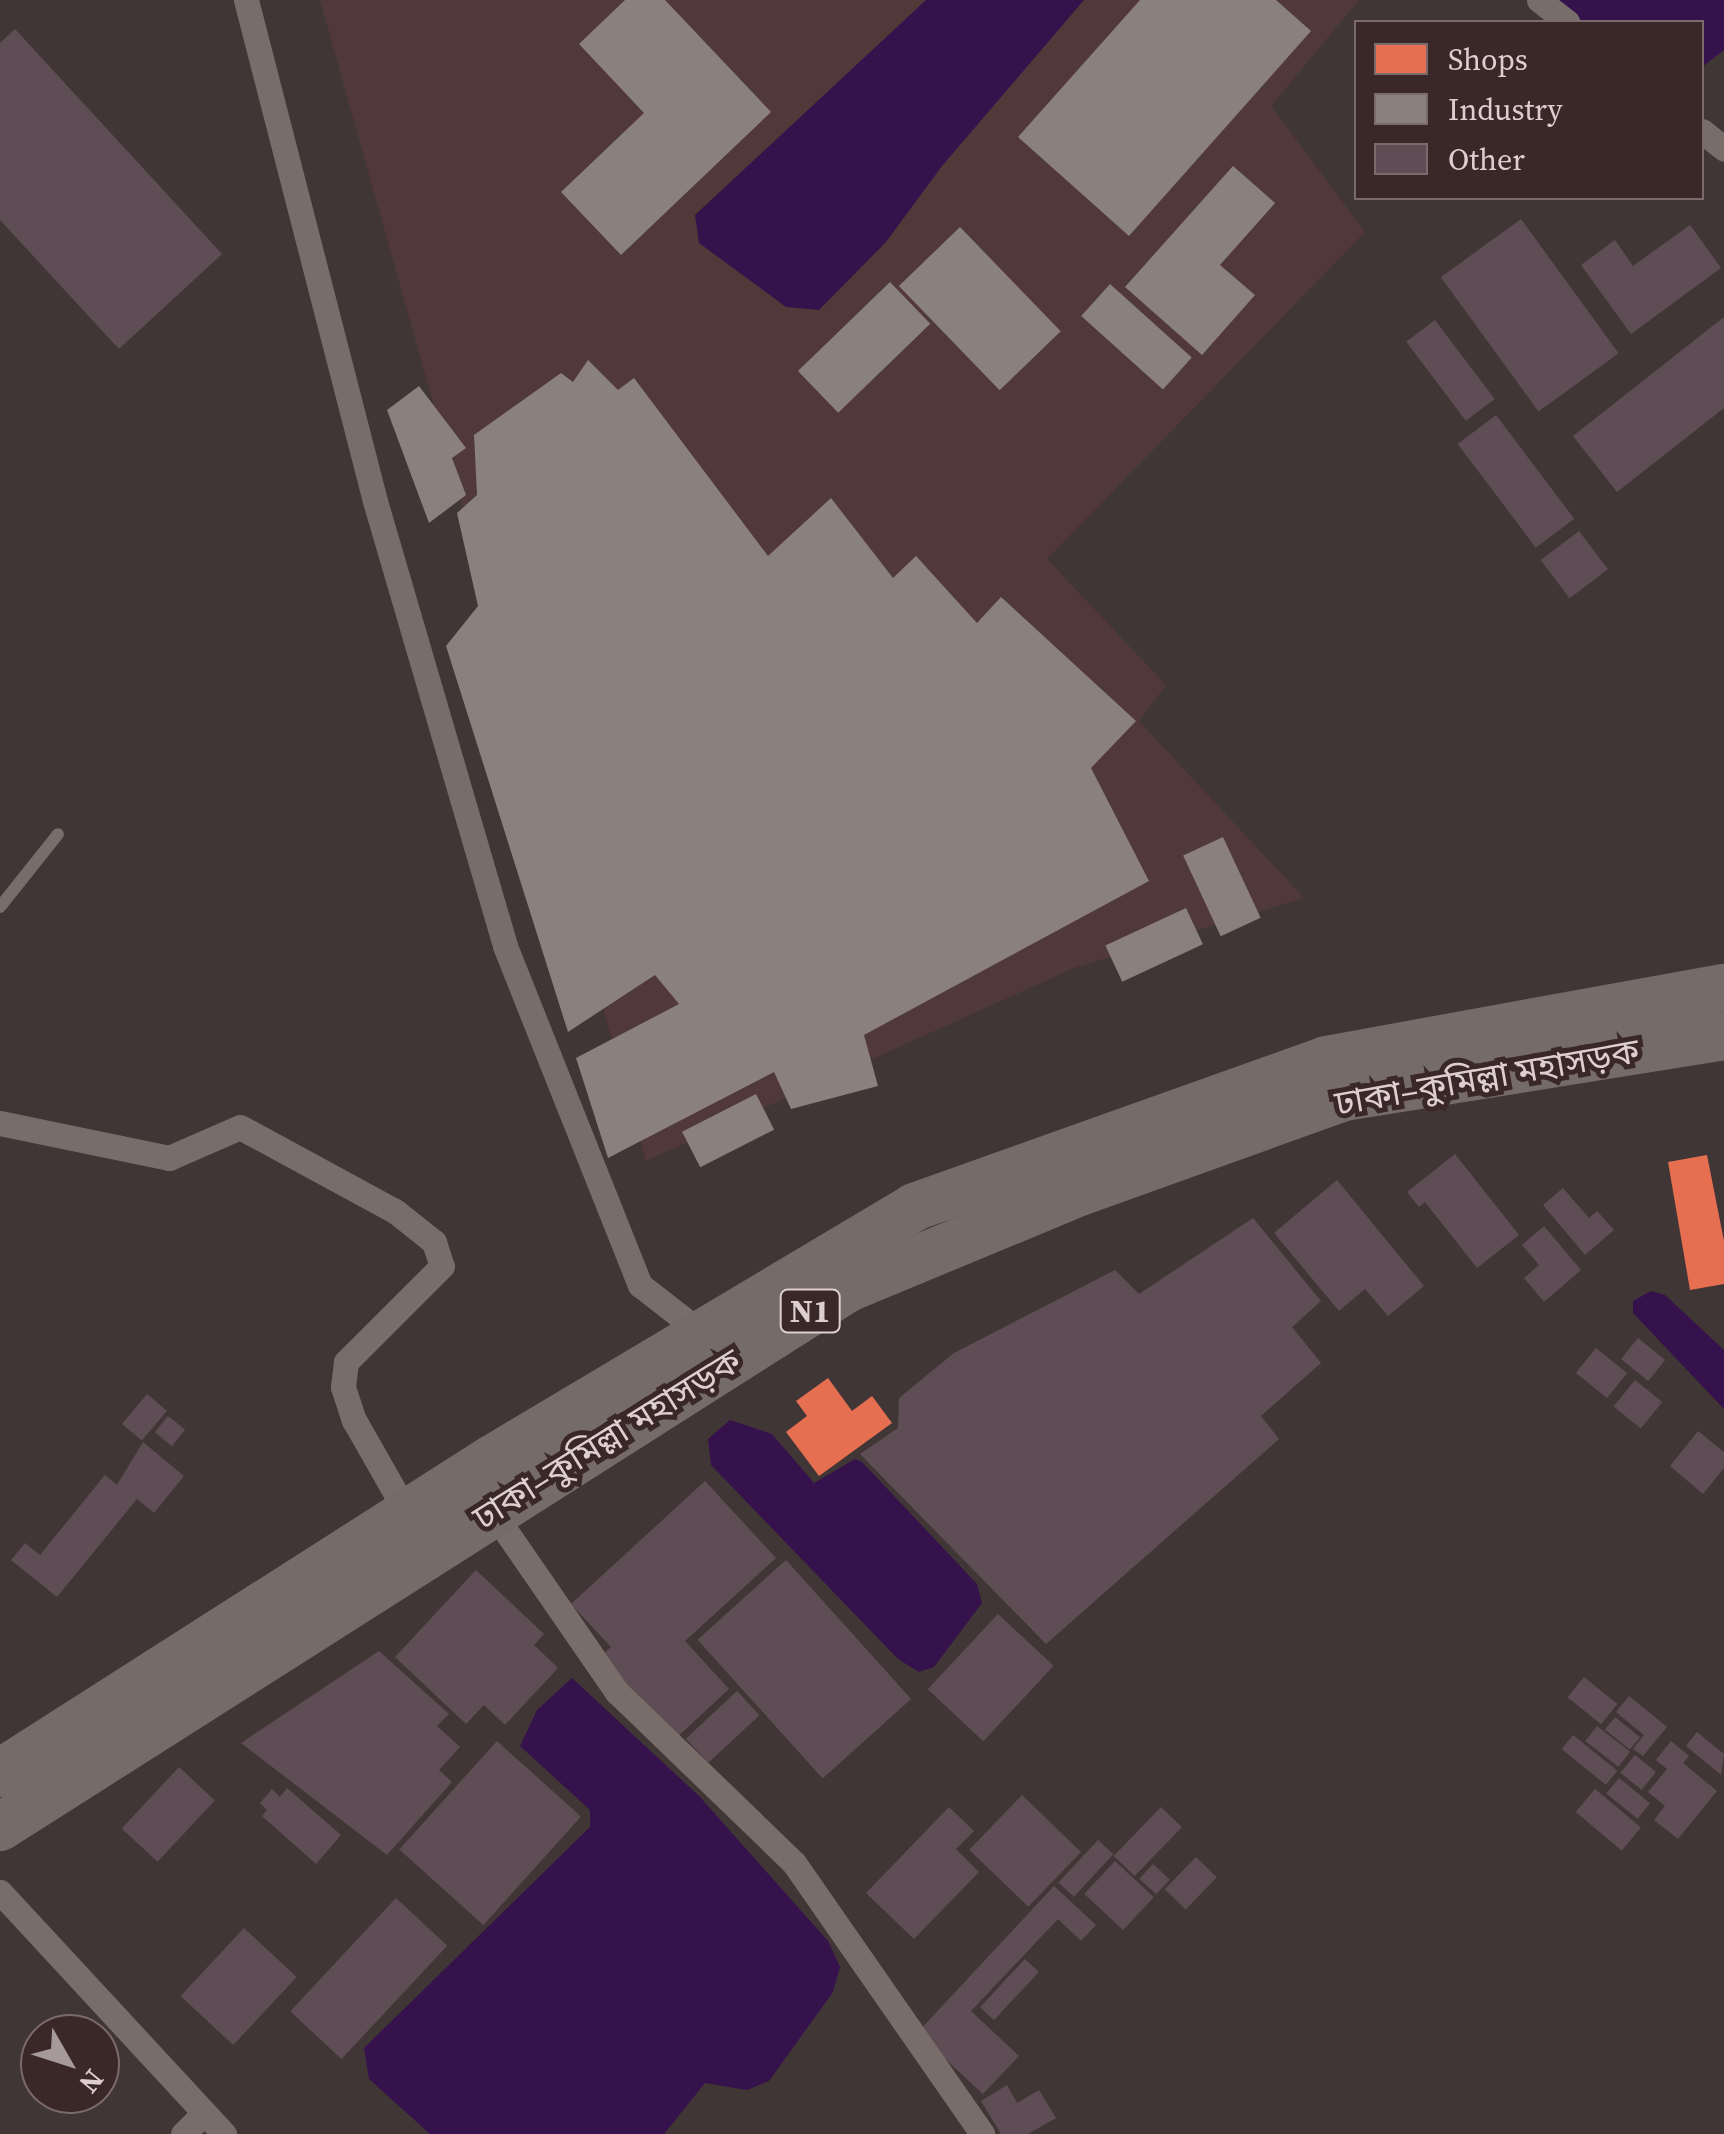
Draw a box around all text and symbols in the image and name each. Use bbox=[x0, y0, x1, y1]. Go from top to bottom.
legend bbox=[1354, 20, 1704, 200]
text: Shops bbox=[1448, 39, 1528, 80]
text: Industry bbox=[1448, 89, 1563, 130]
text: Other bbox=[1448, 139, 1525, 180]
street label: ঢাকা–কুমিল্লা মহাসড়ক bbox=[1332, 1030, 1642, 1124]
road number: N1 bbox=[778, 1284, 842, 1338]
street label: ঢাকা–কুমিল্লা মহাসড়ক bbox=[465, 1340, 749, 1538]
north arrow bbox=[20, 2014, 120, 2114]
text: N bbox=[71, 2062, 113, 2101]

